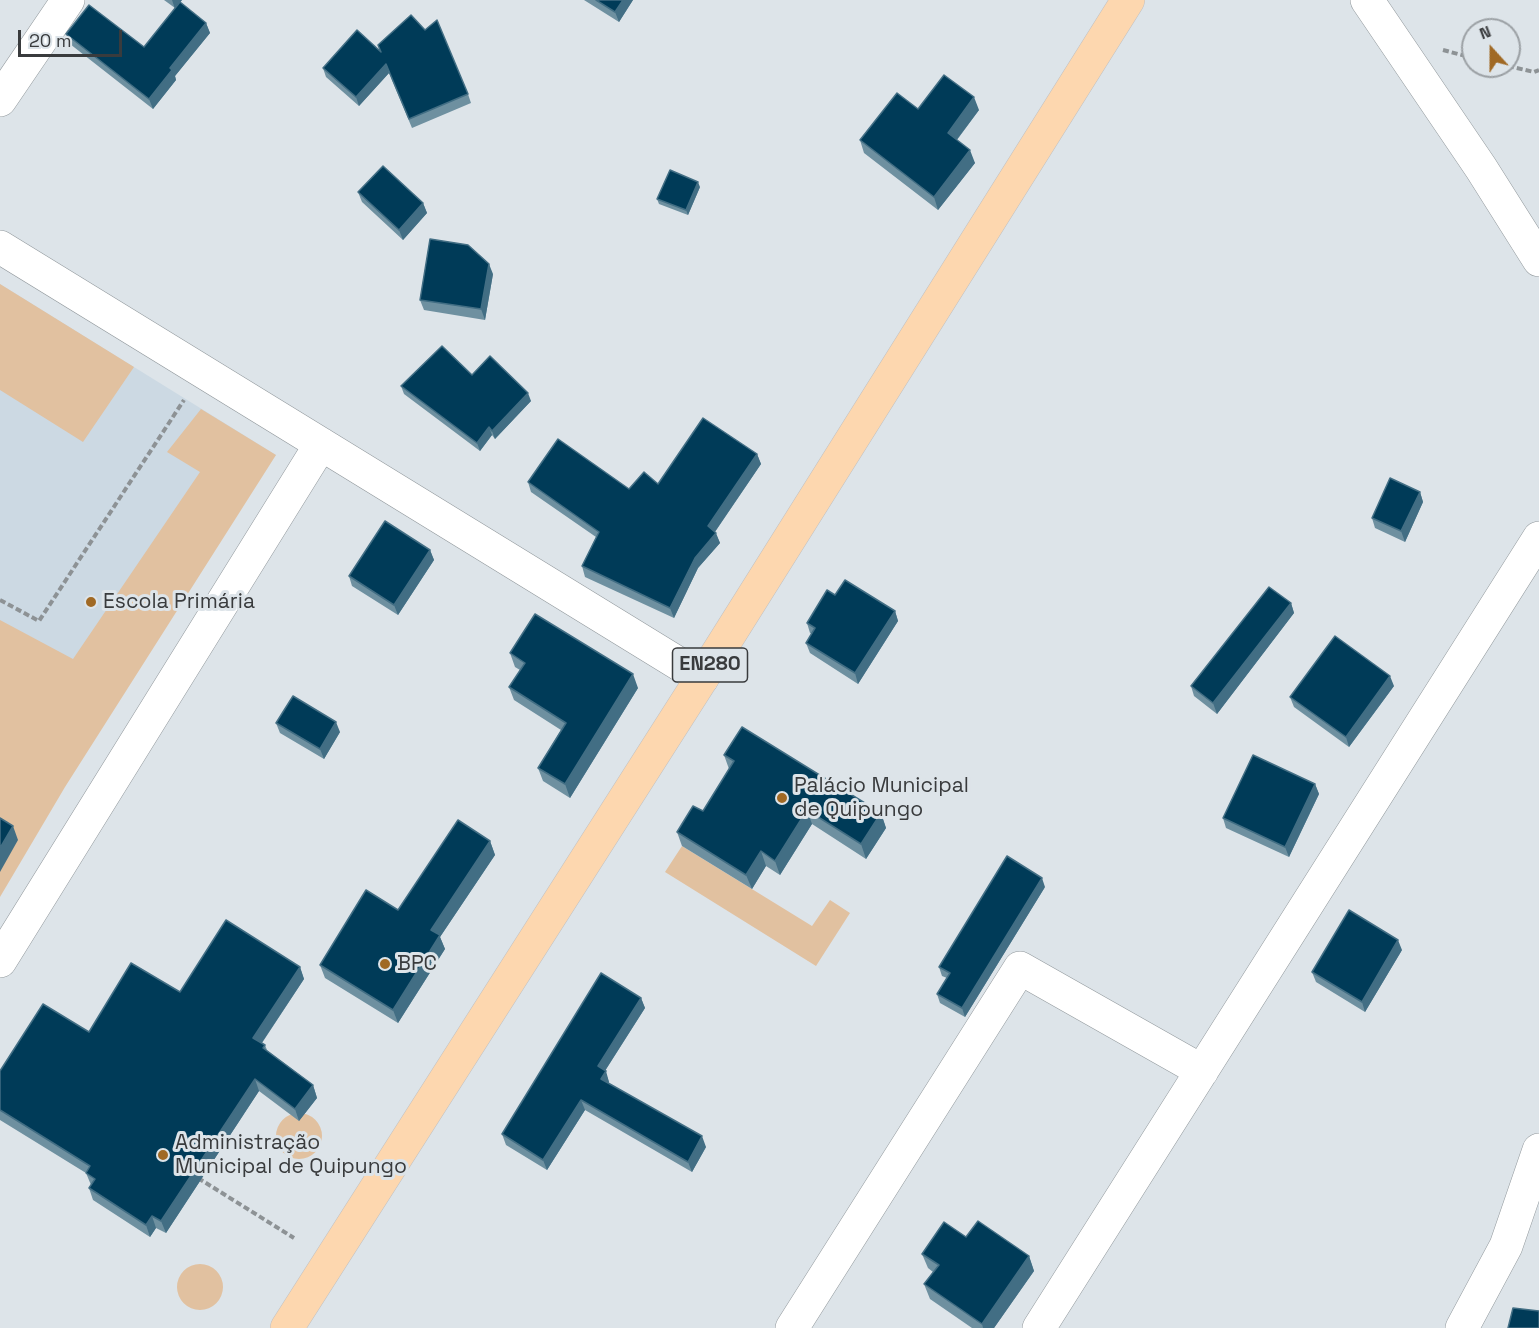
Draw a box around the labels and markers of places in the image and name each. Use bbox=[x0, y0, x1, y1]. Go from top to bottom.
place label: Escola Primária bbox=[103, 589, 255, 615]
marker: Escola Primária bbox=[84, 595, 98, 609]
place label: Palácio Municipal de Quipungo bbox=[794, 773, 969, 823]
marker: Palácio Municipal de Quipungo bbox=[775, 791, 789, 805]
place label: BPC bbox=[397, 951, 437, 977]
marker: BPC bbox=[378, 957, 392, 971]
place label: Administração Municipal de Quipungo bbox=[175, 1130, 407, 1180]
marker: Administração Municipal de Quipungo bbox=[156, 1148, 170, 1162]

